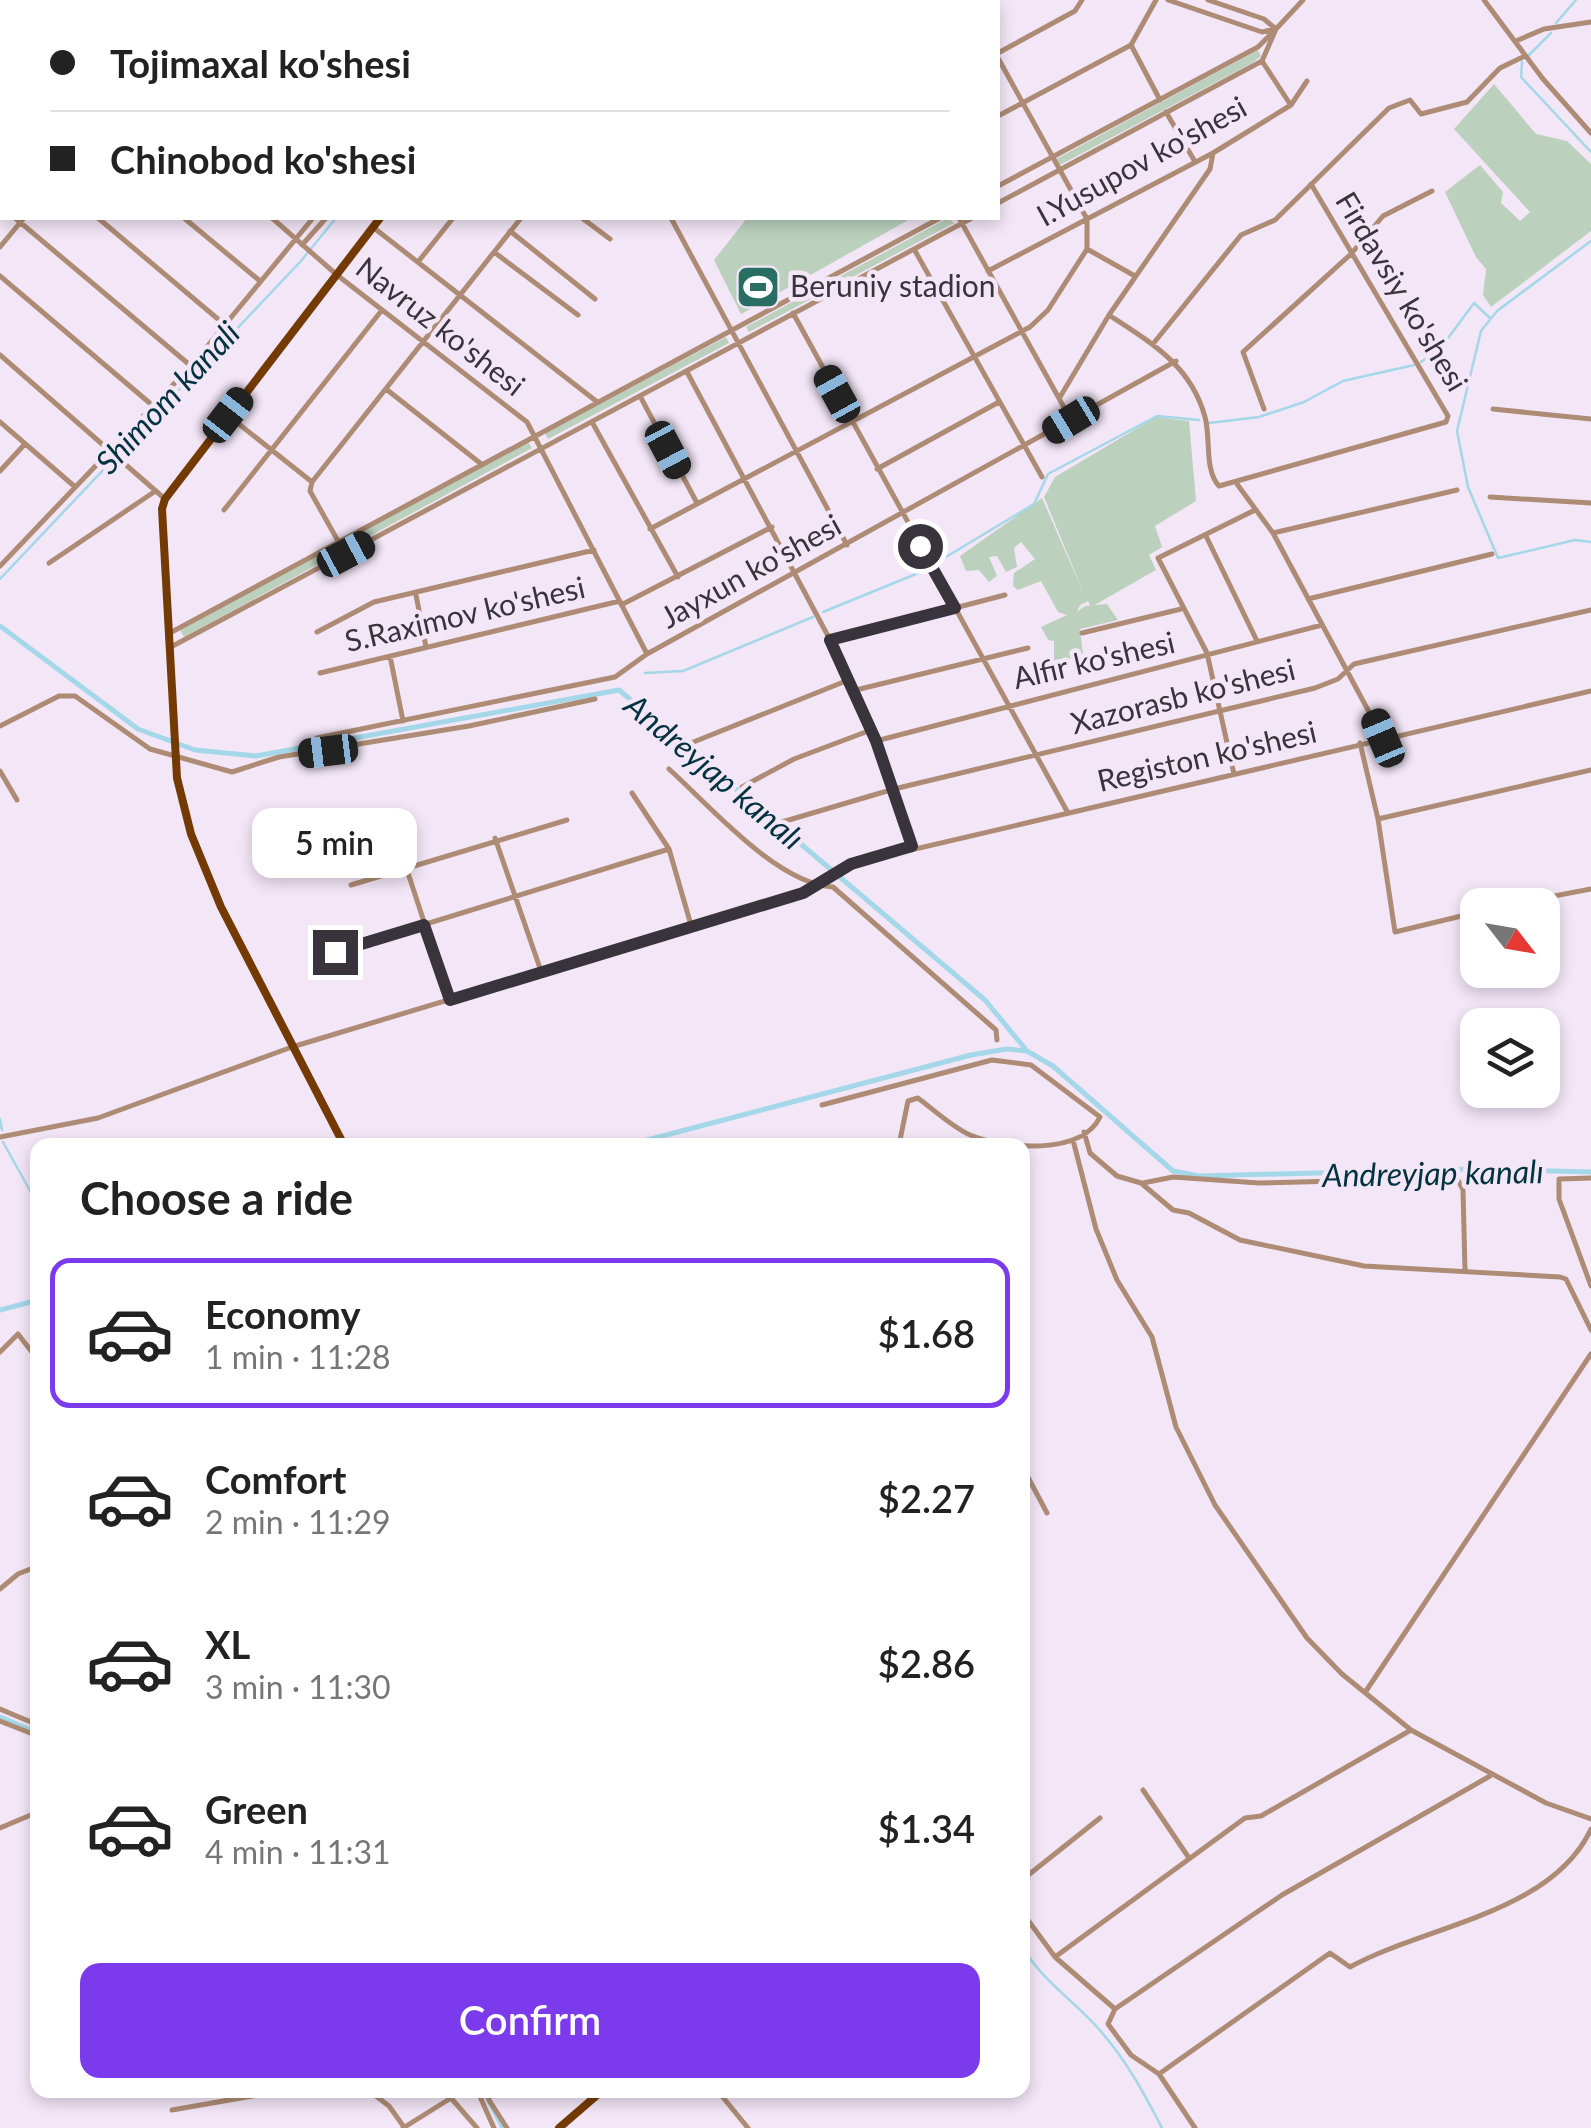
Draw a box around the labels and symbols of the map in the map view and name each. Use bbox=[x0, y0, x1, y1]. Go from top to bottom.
street label: I.Yusupov ko'shesi bbox=[1030, 88, 1252, 233]
street label: Firdavsiy ko'shesi bbox=[1329, 185, 1476, 397]
street label: Navruz ko'shesi bbox=[350, 249, 533, 402]
sports icon: Beruniy stadion bbox=[735, 264, 781, 310]
place label: Beruniy stadion bbox=[790, 267, 995, 303]
water label: Shimom kanali bbox=[87, 313, 247, 481]
car bbox=[809, 360, 865, 428]
car bbox=[198, 382, 258, 448]
car bbox=[1038, 392, 1104, 448]
car bbox=[641, 416, 695, 484]
street label: Jayxun ko'shesi bbox=[654, 506, 846, 635]
route start bbox=[898, 524, 943, 569]
car bbox=[312, 527, 380, 581]
street label: S.Raximov ko'shesi bbox=[341, 568, 588, 658]
street label: Alfir ko'shesi bbox=[1009, 623, 1178, 695]
street label: Xazorasb ko'shesi bbox=[1067, 650, 1298, 740]
water label: Andreyjap kanalı bbox=[616, 683, 812, 857]
car bbox=[1357, 705, 1409, 771]
street label: Registon ko'shesi bbox=[1093, 712, 1320, 798]
car bbox=[296, 732, 360, 770]
callout: 5 min bbox=[252, 807, 418, 877]
north arrow bbox=[1460, 888, 1560, 988]
route end bbox=[313, 930, 358, 975]
water label: Andreyjap kanalı bbox=[1320, 1151, 1544, 1194]

